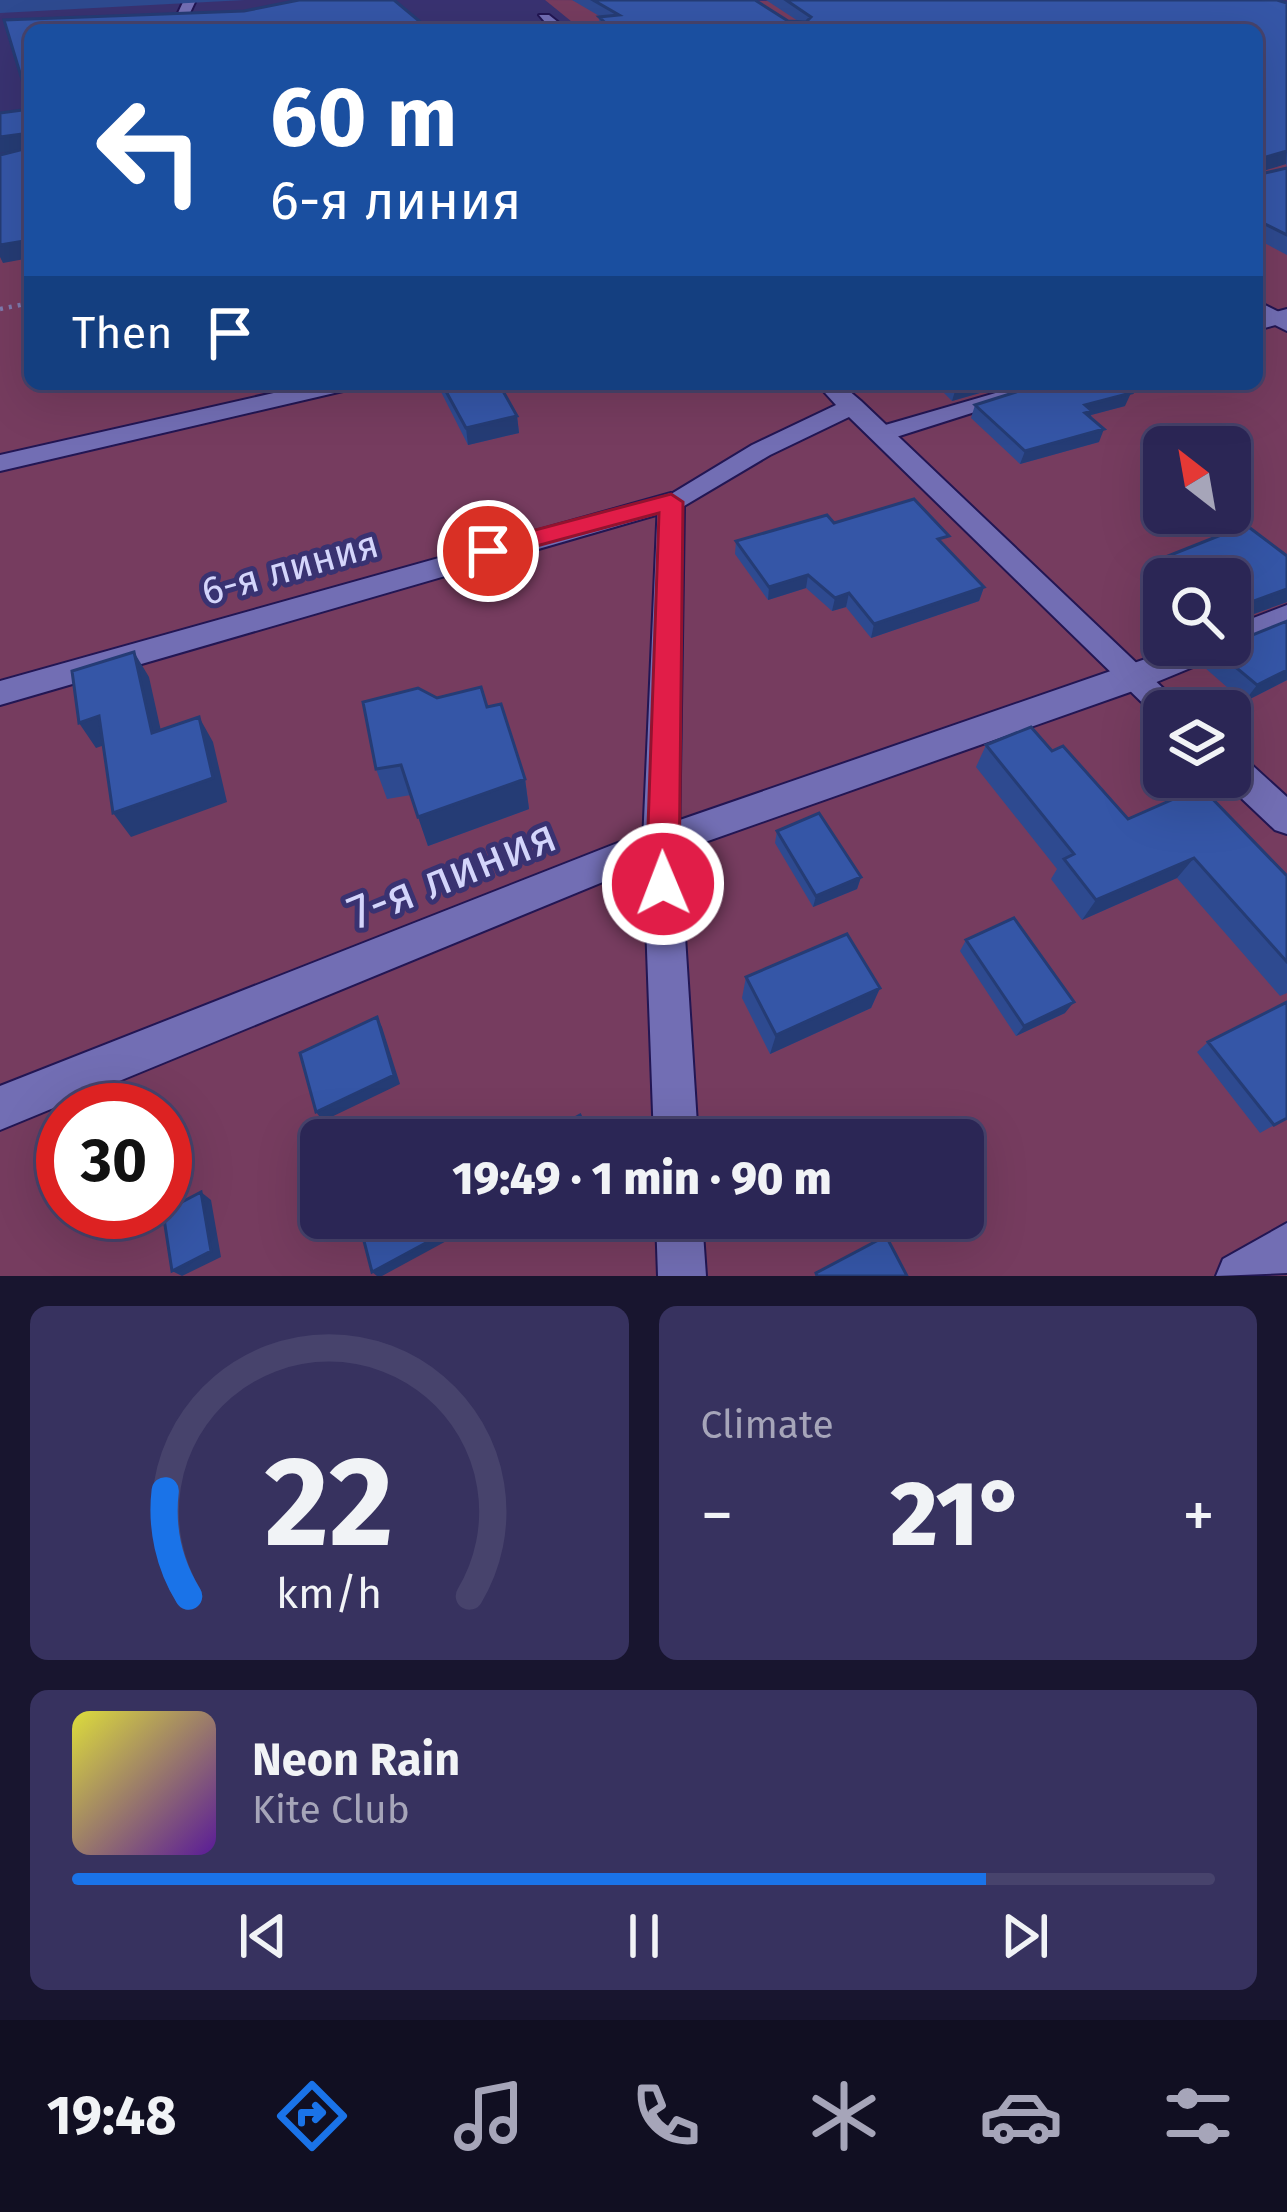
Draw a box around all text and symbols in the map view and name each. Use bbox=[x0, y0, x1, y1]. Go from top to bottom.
text: 60 m bbox=[270, 67, 457, 168]
icon: left bbox=[72, 72, 228, 228]
text: 6-я линия bbox=[270, 169, 521, 233]
icon: arrive bbox=[197, 300, 263, 366]
text: Then bbox=[72, 306, 173, 360]
north arrow bbox=[1143, 426, 1251, 534]
map controls bbox=[1143, 426, 1251, 798]
pin bbox=[437, 500, 539, 602]
icon: arrive bbox=[455, 518, 521, 584]
street label: 6-я линия bbox=[196, 521, 384, 615]
button: search bbox=[1143, 558, 1251, 666]
button: layers bbox=[1143, 690, 1251, 798]
street label: 7-я линия bbox=[339, 806, 565, 942]
position arrow bbox=[600, 821, 726, 947]
speed limit sign: 30 bbox=[36, 1083, 192, 1239]
text: 19:49 · 1 min · 90 m bbox=[452, 1152, 832, 1206]
text: Climate bbox=[701, 1402, 834, 1448]
text: 22 bbox=[265, 1428, 394, 1578]
text: 21° bbox=[891, 1461, 1025, 1569]
text: − bbox=[701, 1476, 734, 1555]
text: + bbox=[1182, 1476, 1215, 1555]
text: km/h bbox=[276, 1568, 382, 1619]
text: Neon Rain bbox=[252, 1733, 460, 1787]
text: Kite Club bbox=[252, 1787, 410, 1833]
icon: previous bbox=[230, 1903, 296, 1969]
icon: pause bbox=[611, 1903, 677, 1969]
icon: next bbox=[992, 1903, 1058, 1969]
icon: directions bbox=[270, 2074, 354, 2158]
icon: music bbox=[447, 2074, 531, 2158]
icon: phone bbox=[624, 2074, 708, 2158]
icon: climate bbox=[802, 2074, 886, 2158]
icon: car bbox=[979, 2074, 1063, 2158]
icon: filters bbox=[1156, 2074, 1240, 2158]
text: 19:48 bbox=[47, 2084, 177, 2148]

